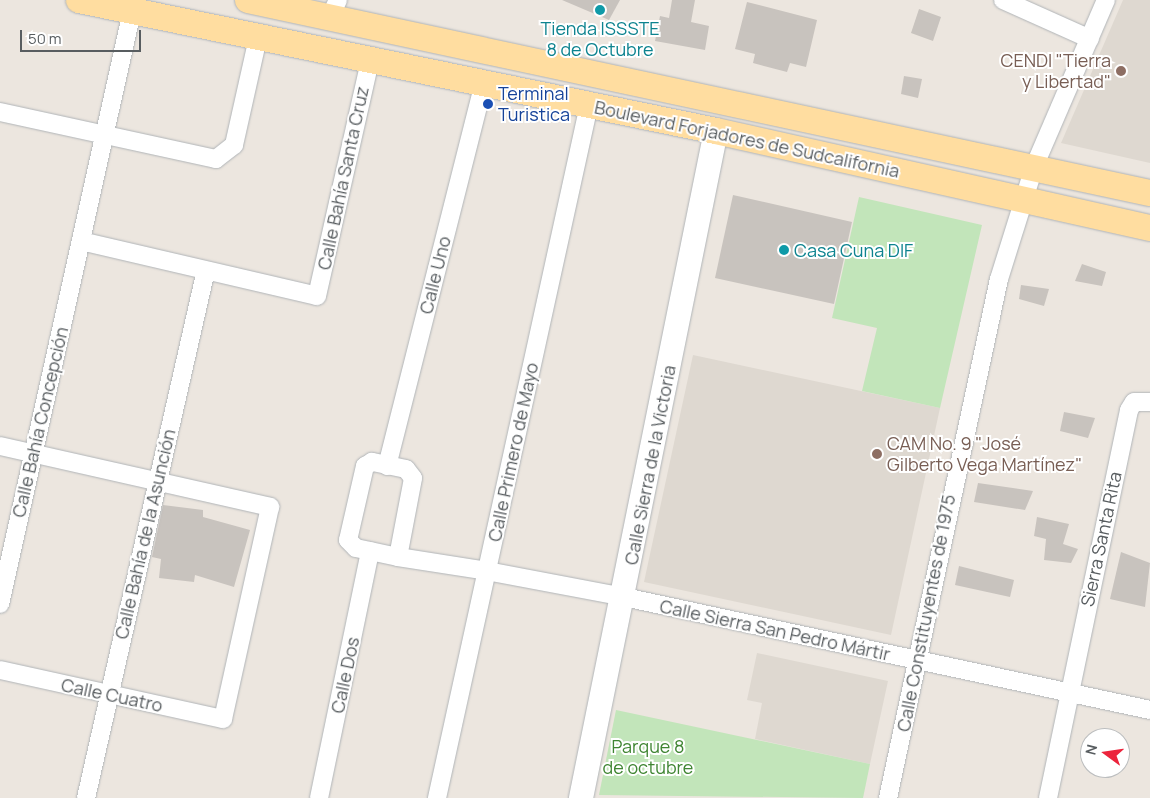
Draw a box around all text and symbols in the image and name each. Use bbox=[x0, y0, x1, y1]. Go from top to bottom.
marker: Tienda ISSSTE 8 de Octubre bbox=[594, 4, 606, 16]
place label: Tienda ISSSTE 8 de Octubre bbox=[540, 18, 660, 60]
scale bar bbox=[22, 20, 144, 52]
text: 50 m bbox=[28, 28, 62, 49]
place label: CENDI "Tierra y Libertad" bbox=[1001, 50, 1111, 92]
marker: CENDI "Tierra y Libertad" bbox=[1115, 65, 1127, 77]
place label: Terminal Turistica bbox=[498, 83, 570, 126]
street label: Calle Bahía Santa Cruz bbox=[313, 84, 373, 272]
street label: Boulevard Forjadores de Sudcalifornia bbox=[593, 96, 901, 182]
marker: Terminal Turistica bbox=[482, 98, 494, 110]
street label: Calle Uno bbox=[415, 234, 455, 316]
place label: Casa Cuna DIF bbox=[794, 239, 913, 261]
marker: Casa Cuna DIF bbox=[778, 244, 790, 256]
street label: Calle Bahía Concepción bbox=[8, 325, 72, 519]
street label: Calle Primero de Mayo bbox=[483, 361, 543, 543]
street label: Calle Sierra de la Victoria bbox=[620, 363, 680, 567]
street label: Calle Bahía de la Asunción bbox=[110, 427, 180, 641]
place label: CAM No. 9 "José Gilberto Vega Martínez" bbox=[887, 433, 1082, 476]
marker: CAM No. 9 "José Gilberto Vega Martínez" bbox=[871, 448, 883, 460]
street label: Sierra Santa Rita bbox=[1076, 470, 1126, 608]
street label: Calle Constituyentes de 1975 bbox=[892, 493, 960, 733]
street label: Calle Sierra San Pedro Mártir bbox=[658, 595, 892, 665]
street label: Calle Dos bbox=[326, 635, 364, 715]
street label: Calle Cuatro bbox=[59, 674, 165, 716]
north arrow bbox=[1080, 728, 1130, 778]
park label: Parque 8 de octubre bbox=[603, 736, 693, 779]
text: N bbox=[1080, 742, 1101, 757]

